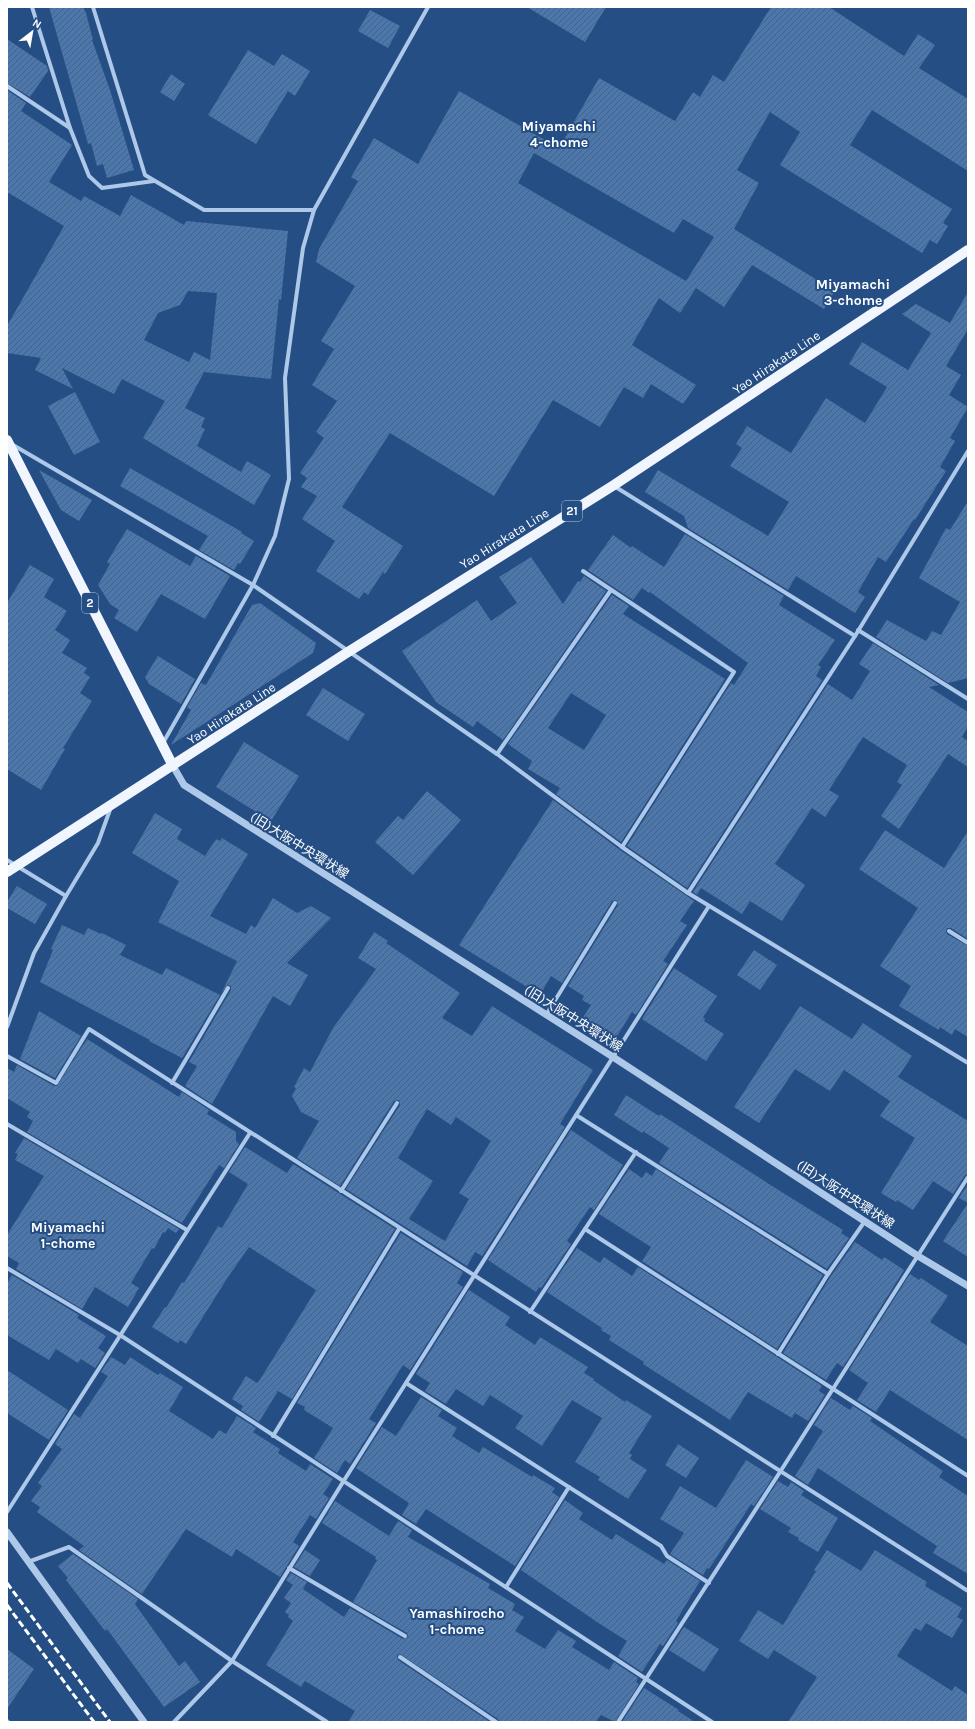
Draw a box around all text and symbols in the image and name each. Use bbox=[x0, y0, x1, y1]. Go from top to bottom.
north arrow bbox=[12, 12, 52, 52]
text: N bbox=[30, 16, 44, 31]
district label: Miyamachi 4-chome bbox=[522, 118, 596, 151]
district label: Miyamachi 3-chome bbox=[816, 276, 890, 309]
street label: Yao Hirakata Line bbox=[730, 327, 823, 397]
road number: 21 bbox=[562, 501, 582, 521]
street label: Yao Hirakata Line bbox=[457, 505, 552, 572]
road number: 2 bbox=[82, 593, 98, 613]
street label: Yao Hirakata Line bbox=[184, 679, 278, 748]
street label: (旧)大阪中央環状線 bbox=[248, 809, 352, 882]
street label: (旧)大阪中央環状線 bbox=[522, 982, 626, 1055]
street label: (旧)大阪中央環状線 bbox=[794, 1157, 897, 1232]
district label: Miyamachi 1-chome bbox=[31, 1219, 105, 1252]
district label: Yamashirocho 1-chome bbox=[409, 1605, 505, 1638]

